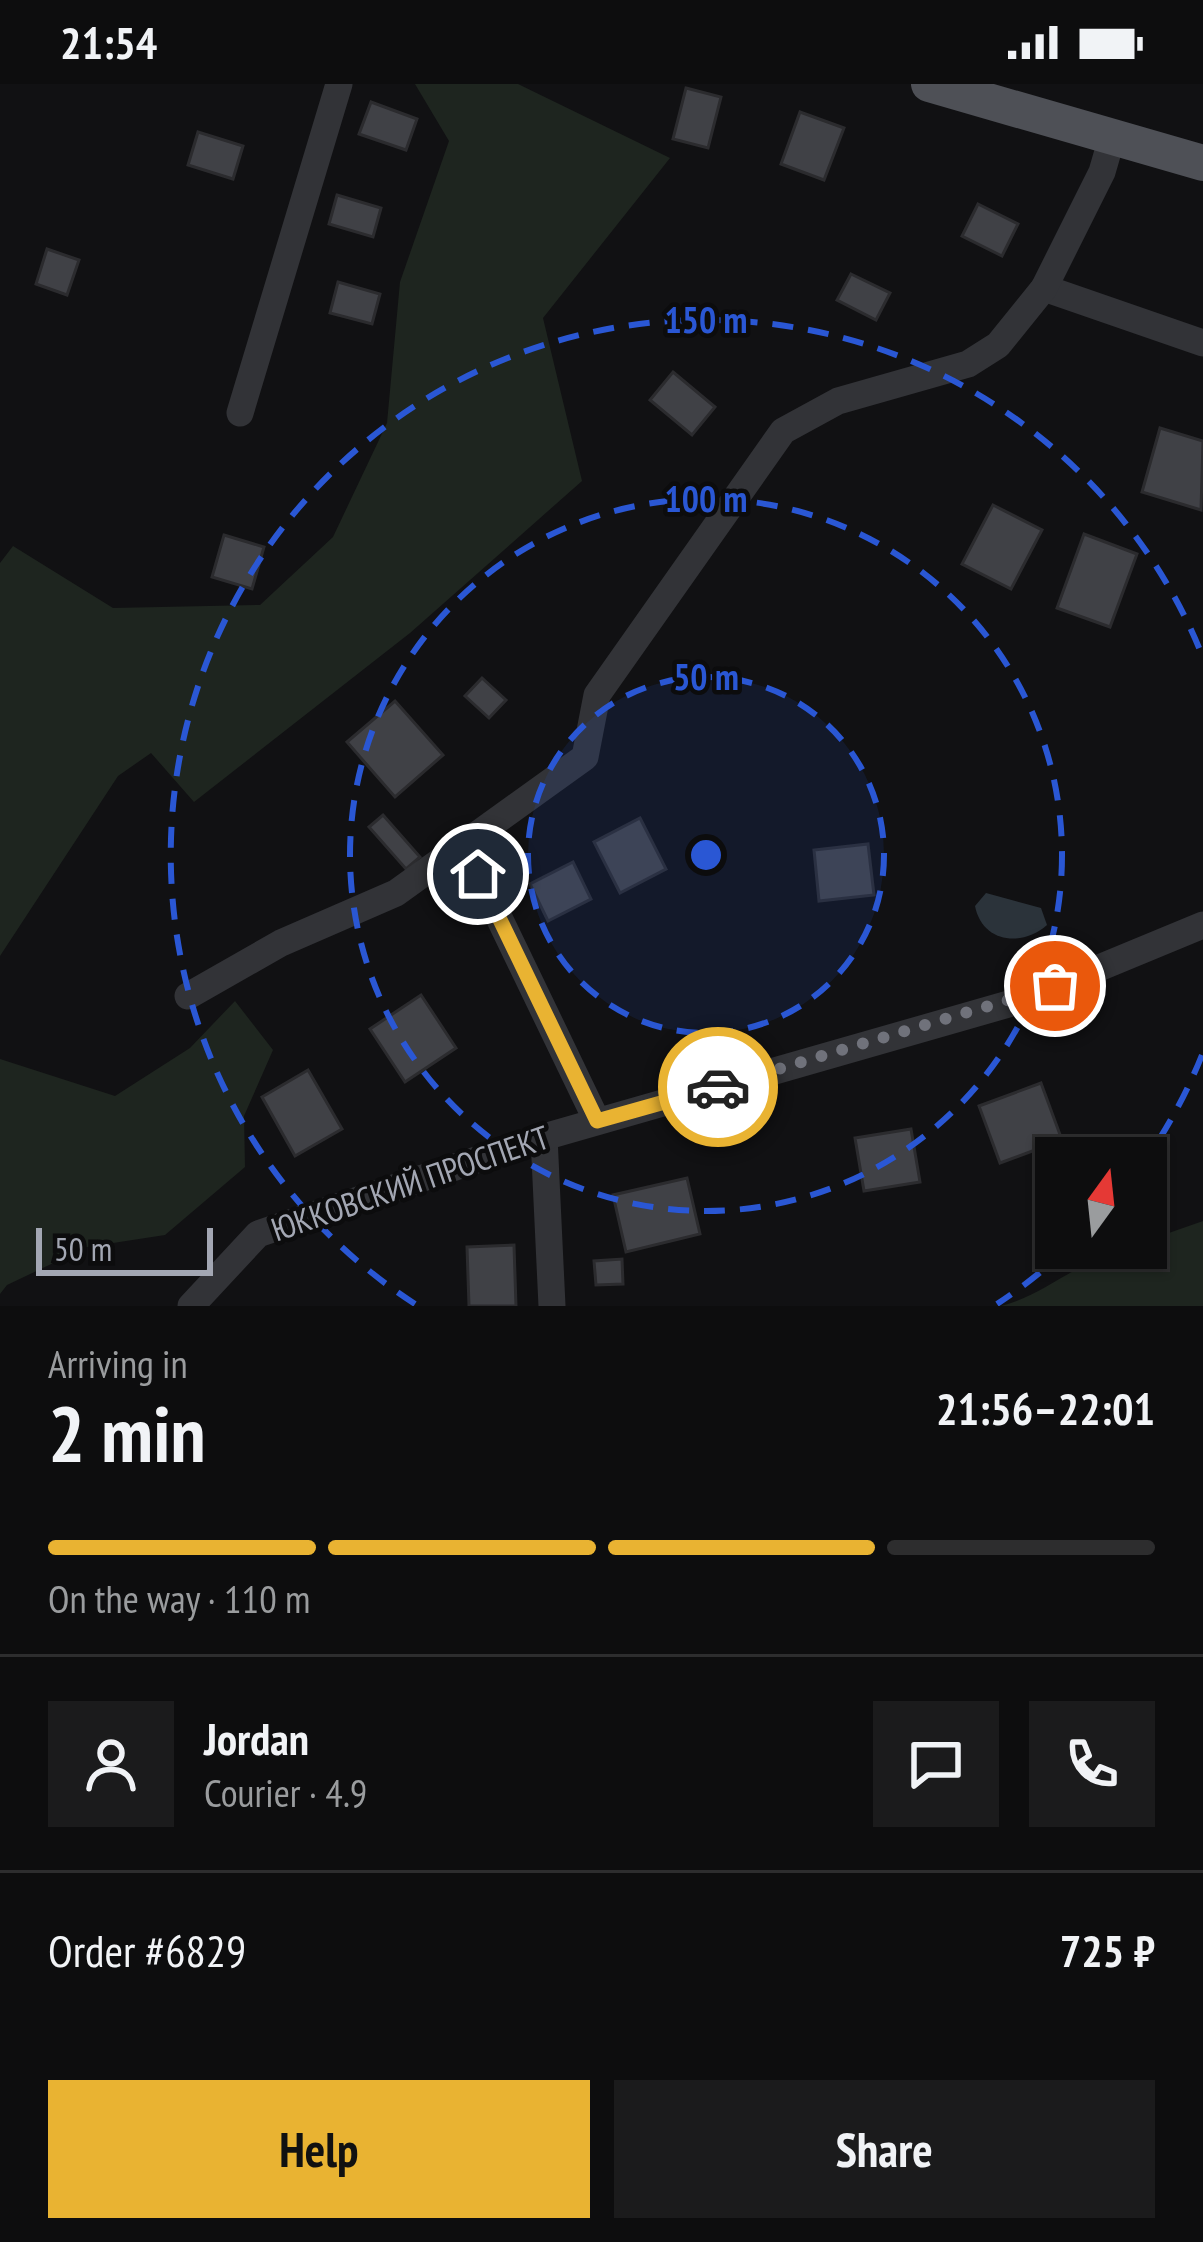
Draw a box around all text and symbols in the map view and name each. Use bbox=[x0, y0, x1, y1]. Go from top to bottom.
text: 21:54 bbox=[60, 13, 157, 71]
text: 150 m bbox=[665, 296, 747, 343]
text: 100 m bbox=[665, 475, 747, 522]
text: 50 m bbox=[673, 653, 739, 700]
pin bbox=[427, 823, 529, 925]
centre of rings bbox=[685, 834, 727, 876]
icon: home bbox=[445, 841, 511, 907]
pin bbox=[1004, 935, 1106, 1037]
icon: bag bbox=[1022, 953, 1088, 1019]
courier bbox=[658, 1027, 778, 1147]
icon: car bbox=[685, 1054, 751, 1120]
street label: ЮККОВСКИЙ ПРОСПЕКТ bbox=[265, 1115, 555, 1250]
north arrow bbox=[1035, 1137, 1167, 1269]
map controls bbox=[1035, 1137, 1167, 1269]
scale bar bbox=[36, 1222, 213, 1275]
text: 50 m bbox=[54, 1227, 112, 1270]
text: Arriving in bbox=[48, 1338, 188, 1389]
text: 21:56–22:01 bbox=[936, 1379, 1155, 1437]
text: 2 min bbox=[48, 1383, 206, 1484]
text: On the way · 110 m bbox=[48, 1573, 310, 1624]
button: person bbox=[48, 1701, 174, 1827]
button: chat bbox=[873, 1701, 999, 1827]
button: phone bbox=[1029, 1701, 1155, 1827]
text: Jordan bbox=[204, 1709, 309, 1767]
text: Courier · 4.9 bbox=[204, 1767, 367, 1818]
text: Order #6829 bbox=[48, 1921, 246, 1979]
text: 725 ₽ bbox=[1060, 1921, 1155, 1979]
button: Help bbox=[48, 2080, 590, 2218]
button: Share bbox=[614, 2080, 1155, 2218]

